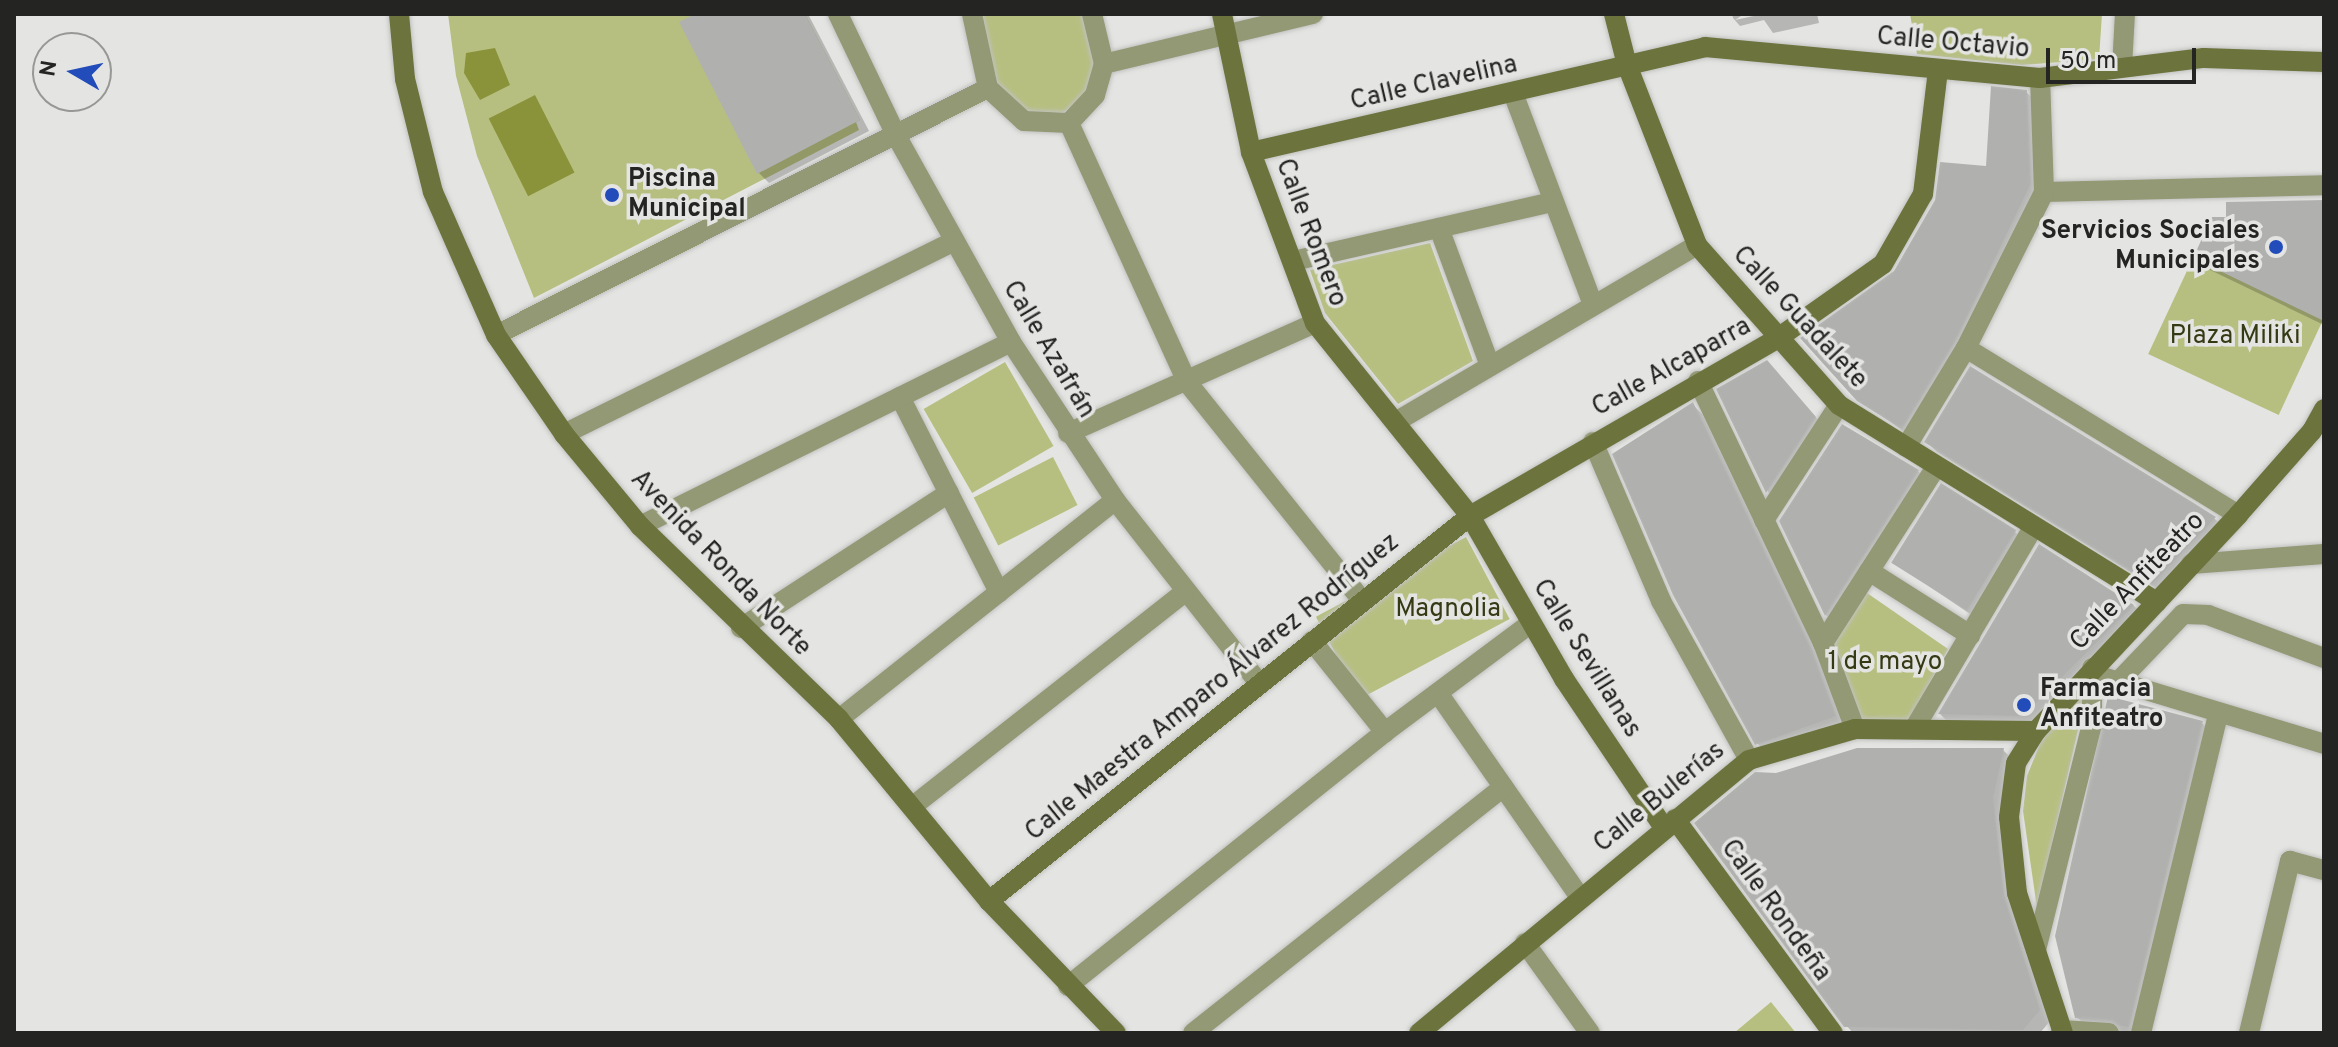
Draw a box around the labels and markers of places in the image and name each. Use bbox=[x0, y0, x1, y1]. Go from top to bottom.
place label: Piscina Municipal bbox=[628, 164, 746, 226]
marker: Piscina Municipal bbox=[603, 186, 621, 204]
place label: Servicios Sociales Municipales bbox=[2041, 216, 2260, 278]
marker: Servicios Sociales Municipales bbox=[2267, 238, 2285, 256]
place label: Farmacia Anfiteatro bbox=[2040, 674, 2163, 736]
marker: Farmacia Anfiteatro bbox=[2015, 696, 2033, 714]

